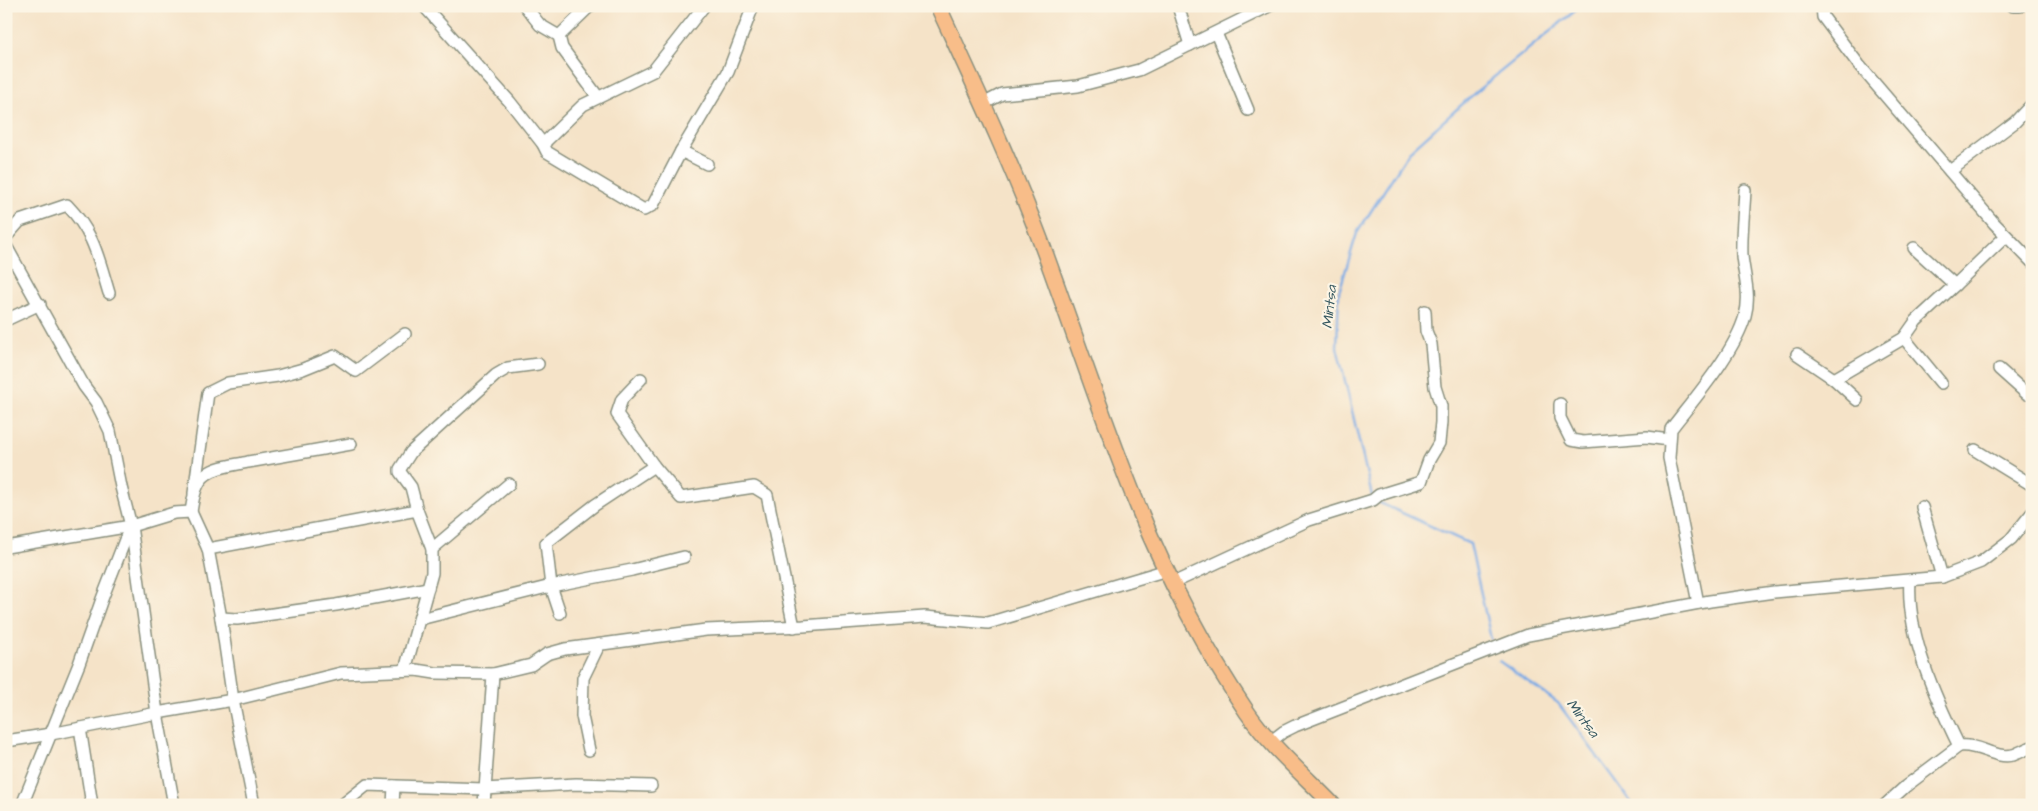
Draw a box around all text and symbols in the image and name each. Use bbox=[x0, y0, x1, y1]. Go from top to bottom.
water label: Mintsa bbox=[1317, 283, 1342, 330]
water label: Mintsa bbox=[1561, 695, 1605, 743]

